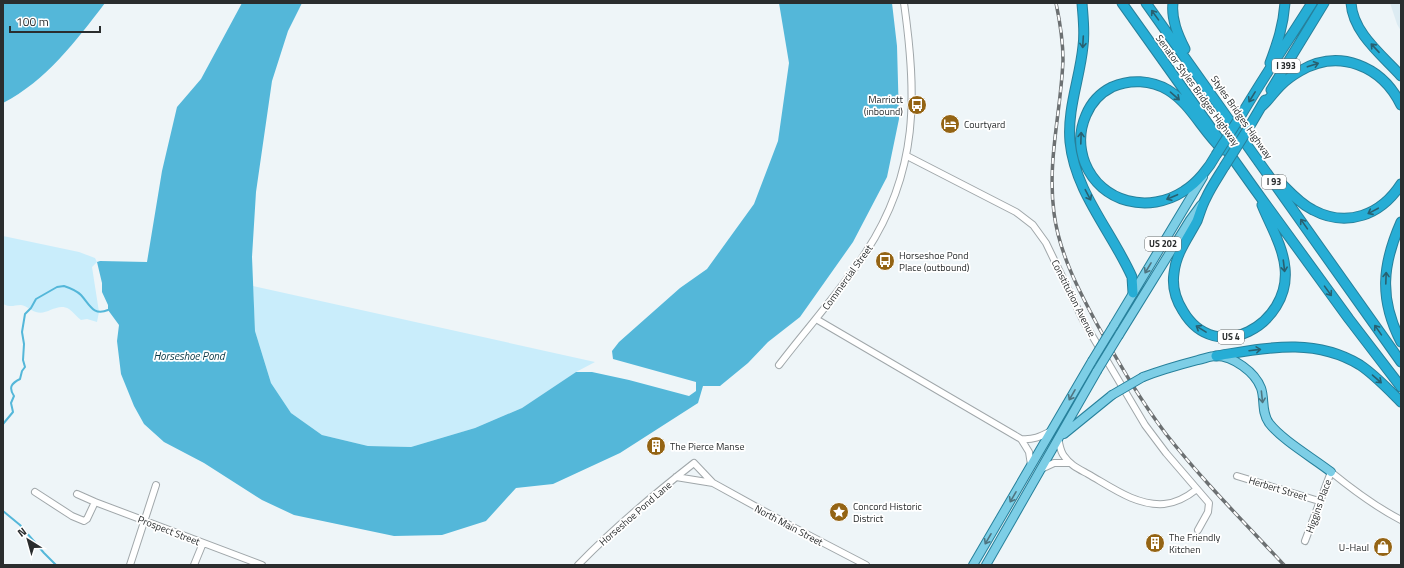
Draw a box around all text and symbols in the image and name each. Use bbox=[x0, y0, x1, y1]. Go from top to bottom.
scale bar bbox=[10, 8, 100, 34]
one-way arrow bbox=[1151, 10, 1159, 21]
text: 100 m bbox=[16, 12, 49, 31]
street label: Senator Styles Bridges Highway bbox=[1154, 32, 1242, 148]
one-way arrow bbox=[1079, 35, 1086, 48]
one-way arrow bbox=[1370, 42, 1379, 53]
road number: I 393 bbox=[1272, 59, 1300, 73]
one-way arrow bbox=[1307, 61, 1320, 68]
street label: Styles Bridges Highway bbox=[1209, 73, 1275, 161]
one-way arrow bbox=[1169, 91, 1179, 100]
one-way arrow bbox=[1248, 91, 1256, 102]
place label: Marriott (inbound) bbox=[864, 92, 903, 119]
bus stop icon: Marriott (inbound) bbox=[906, 94, 928, 116]
hotel icon: Courtyard bbox=[939, 113, 961, 135]
place label: Courtyard bbox=[964, 117, 1005, 132]
one-way arrow bbox=[1077, 132, 1085, 145]
road number: I 93 bbox=[1262, 175, 1286, 189]
one-way arrow bbox=[1084, 189, 1092, 201]
one-way arrow bbox=[1167, 194, 1179, 202]
one-way arrow bbox=[1368, 207, 1380, 215]
one-way arrow bbox=[1300, 218, 1308, 229]
road number: US 202 bbox=[1145, 237, 1181, 251]
street label: Commercial Street bbox=[819, 241, 877, 313]
place label: Horseshoe Pond Place (outbound) bbox=[899, 248, 970, 275]
bus stop icon: Horseshoe Pond Place (outbound) bbox=[874, 250, 896, 272]
street label: Constitution Avenue bbox=[1048, 257, 1100, 339]
one-way arrow bbox=[1281, 259, 1288, 272]
one-way arrow bbox=[1144, 262, 1152, 273]
one-way arrow bbox=[1382, 272, 1389, 285]
one-way arrow bbox=[1324, 285, 1332, 296]
one-way arrow bbox=[1196, 325, 1207, 333]
one-way arrow bbox=[1374, 325, 1382, 336]
road number: US 4 bbox=[1218, 330, 1244, 344]
one-way arrow bbox=[1248, 346, 1261, 354]
water label: Horseshoe Pond bbox=[153, 348, 226, 364]
one-way arrow bbox=[1371, 374, 1382, 383]
one-way arrow bbox=[1067, 388, 1075, 400]
one-way arrow bbox=[1258, 390, 1266, 403]
building icon: The Pierce Manse bbox=[645, 435, 667, 457]
place label: The Pierce Manse bbox=[670, 439, 744, 454]
street label: Herbert Street bbox=[1247, 472, 1309, 505]
street label: Higgins Place bbox=[1302, 477, 1335, 535]
street label: Horseshoe Pond Lane bbox=[596, 478, 675, 549]
one-way arrow bbox=[1009, 491, 1017, 503]
place label: Concord Historic District bbox=[853, 499, 922, 526]
street label: North Main Street bbox=[752, 501, 826, 550]
place icon: Concord Historic District bbox=[828, 501, 850, 523]
street label: Prospect Street bbox=[136, 512, 202, 549]
north arrow bbox=[8, 520, 48, 560]
text: N bbox=[14, 523, 30, 541]
place label: The Friendly Kitchen bbox=[1169, 530, 1221, 557]
building icon: The Friendly Kitchen bbox=[1144, 532, 1166, 554]
one-way arrow bbox=[984, 533, 992, 545]
shop icon: U-Haul bbox=[1372, 536, 1394, 558]
place label: U-Haul bbox=[1339, 540, 1369, 555]

